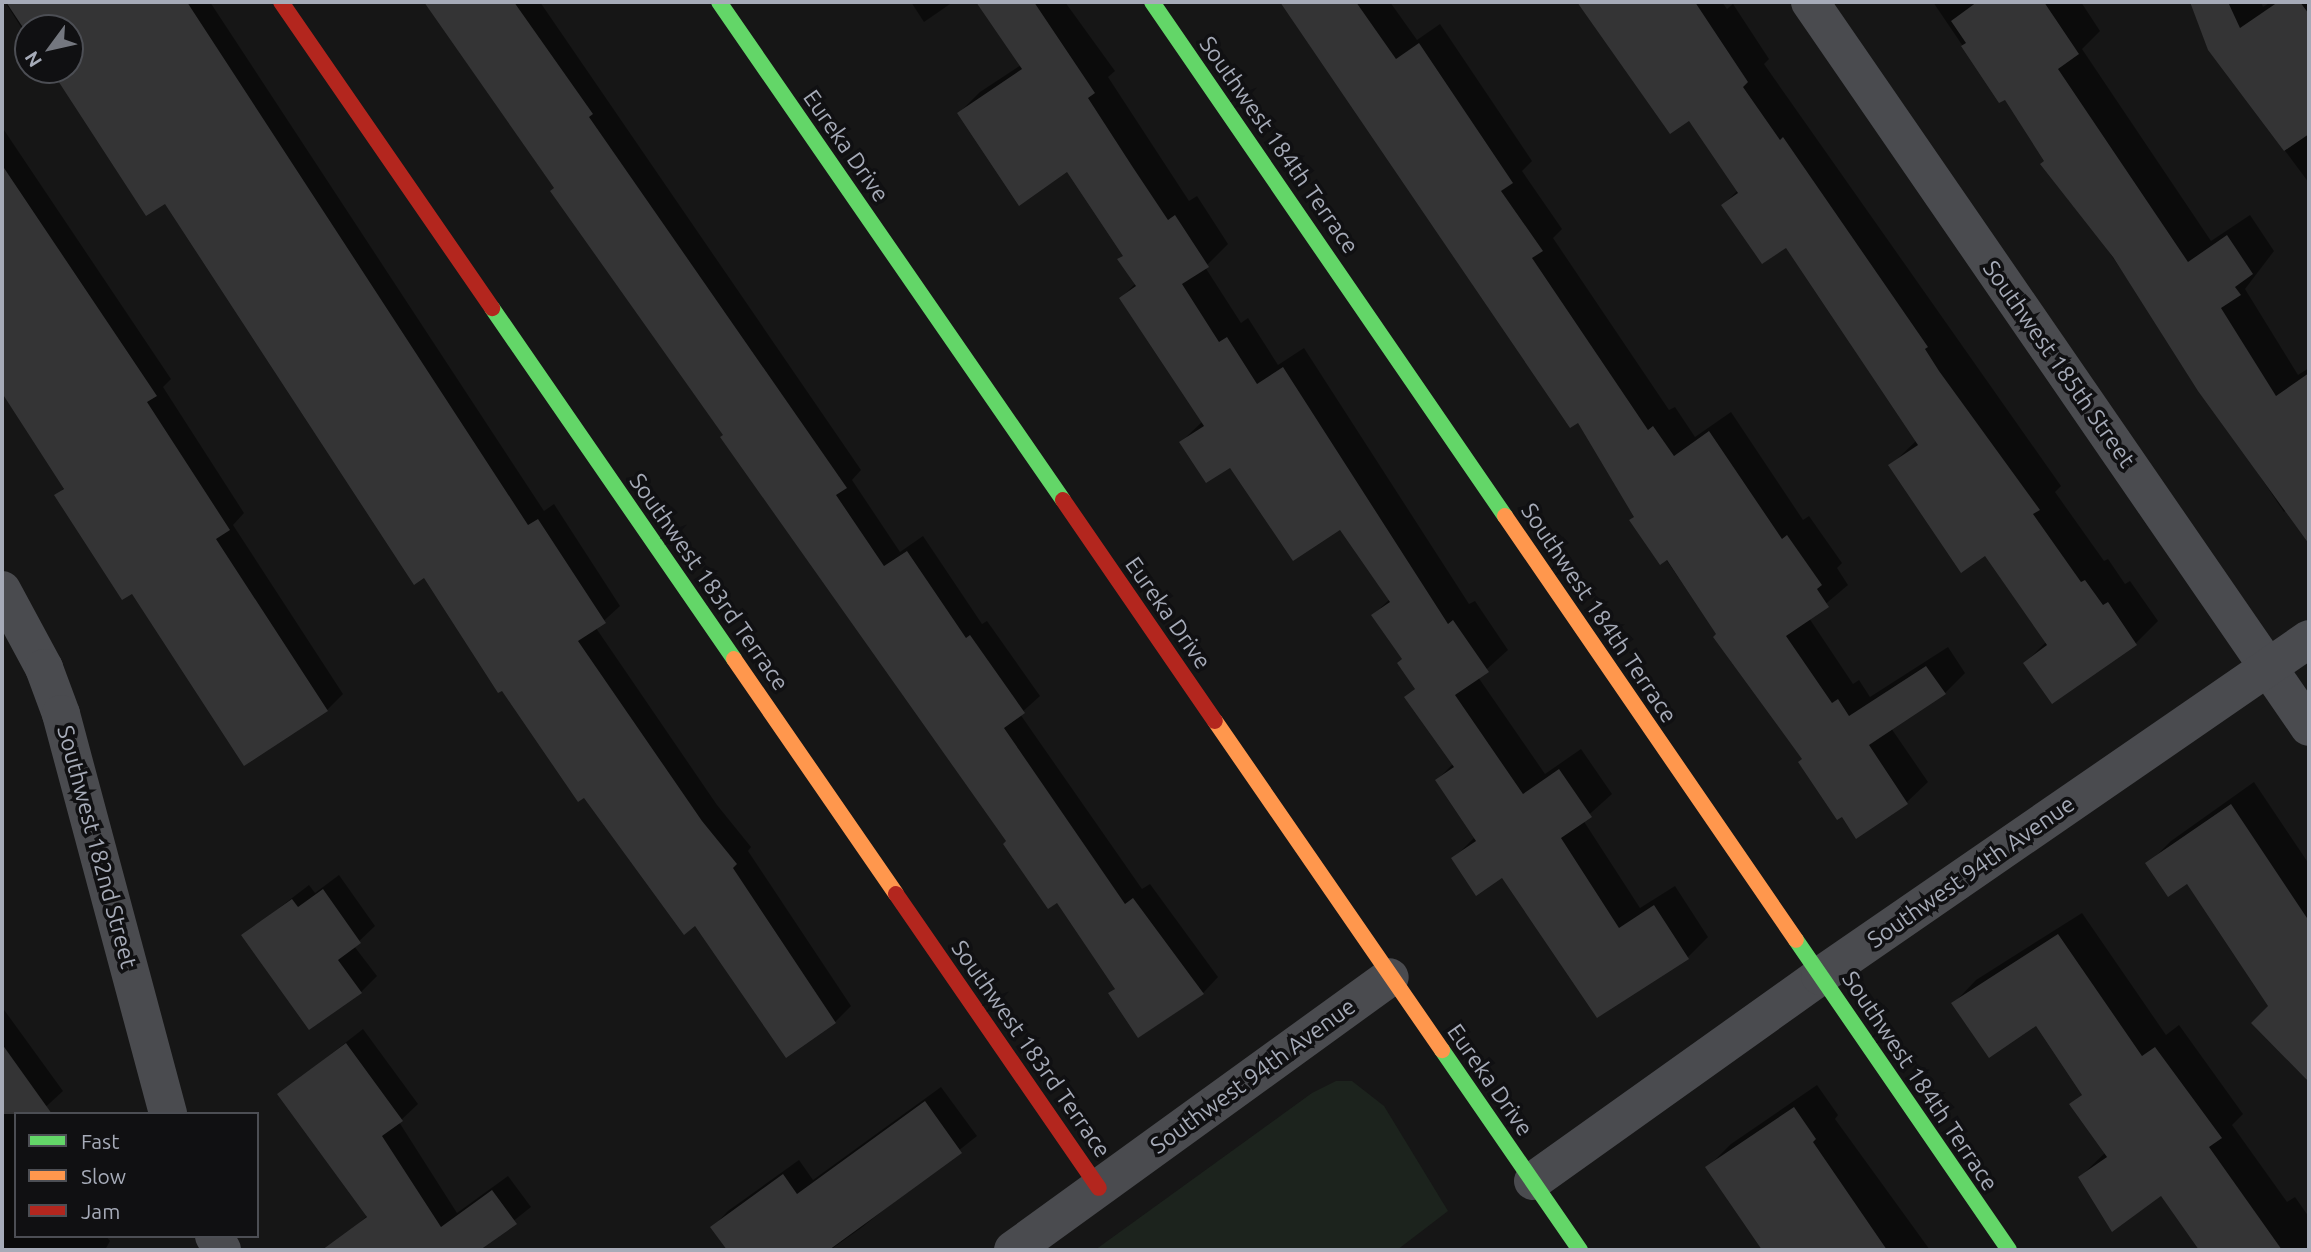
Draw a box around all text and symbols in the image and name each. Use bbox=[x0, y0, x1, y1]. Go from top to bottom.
north arrow bbox=[14, 14, 84, 84]
street label: Southwest 184th Terrace bbox=[1193, 31, 1365, 259]
text: N bbox=[20, 47, 46, 71]
street label: Eureka Drive bbox=[797, 85, 895, 207]
street label: Southwest 185th Street bbox=[1977, 255, 2141, 473]
street label: Southwest 183rd Terrace bbox=[623, 468, 795, 696]
street label: Southwest 184th Terrace bbox=[1515, 498, 1683, 728]
street label: Eureka Drive bbox=[1119, 552, 1217, 674]
street label: Southwest 182nd Street bbox=[51, 722, 143, 972]
street label: Southwest 94th Avenue bbox=[1862, 790, 2080, 954]
street label: Southwest 183rd Terrace bbox=[945, 935, 1117, 1163]
street label: Southwest 184th Terrace bbox=[1836, 966, 2004, 1196]
street label: Southwest 94th Avenue bbox=[1145, 992, 1361, 1160]
street label: Eureka Drive bbox=[1441, 1019, 1539, 1141]
legend bbox=[14, 1112, 259, 1238]
text: Fast bbox=[81, 1129, 119, 1153]
text: Slow bbox=[81, 1164, 126, 1188]
text: Jam bbox=[81, 1199, 120, 1223]

